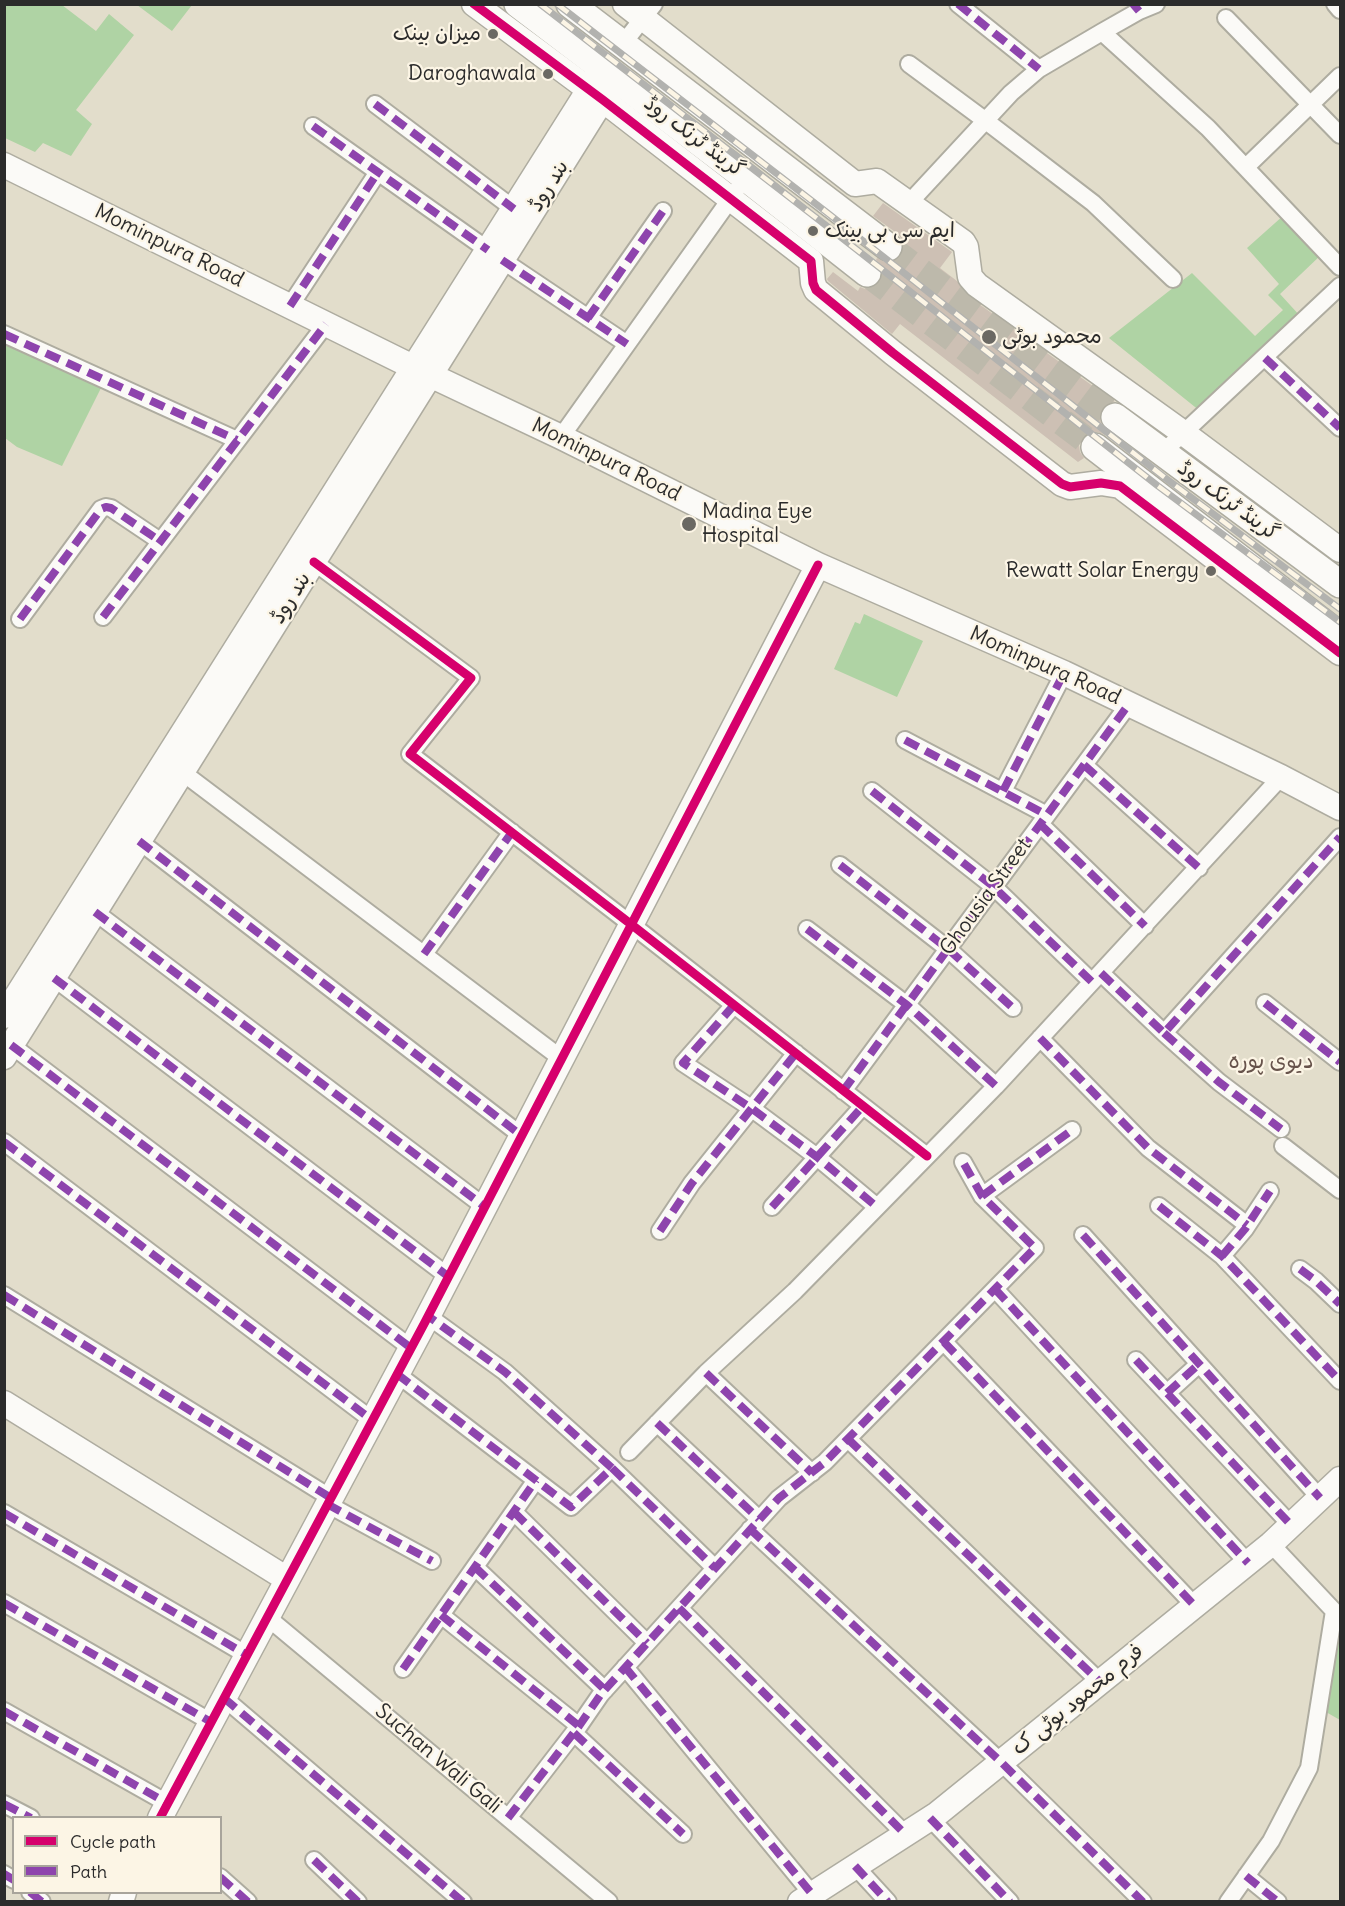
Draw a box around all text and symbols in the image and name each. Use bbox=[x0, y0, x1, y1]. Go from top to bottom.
place label: میزان بینک bbox=[393, 21, 481, 47]
marker: میزان بینک bbox=[486, 27, 500, 41]
place label: Daroghawala bbox=[408, 61, 536, 87]
marker: Daroghawala bbox=[541, 67, 555, 81]
street label: گرینڈ ٹرنک روڈ bbox=[639, 91, 749, 183]
street label: بند روڈ bbox=[523, 156, 575, 216]
street label: Mominpura Road bbox=[90, 199, 248, 293]
place label: ایم سی بی بینک bbox=[825, 218, 955, 244]
marker: ایم سی بی بینک bbox=[806, 224, 820, 238]
place label: محمود بوٹی bbox=[1002, 324, 1102, 350]
marker: محمود بوٹی bbox=[980, 328, 998, 346]
street label: Mominpura Road bbox=[527, 413, 685, 507]
street label: گرینڈ ٹرنک روڈ bbox=[1172, 456, 1284, 546]
place label: Madina Eye Hospital bbox=[702, 499, 812, 549]
marker: Madina Eye Hospital bbox=[680, 515, 698, 533]
place label: Rewatt Solar Energy bbox=[1006, 558, 1199, 584]
marker: Rewatt Solar Energy bbox=[1204, 564, 1218, 578]
street label: بند روڈ bbox=[265, 568, 317, 628]
street label: Mominpura Road bbox=[966, 621, 1124, 711]
street label: Ghousia Street bbox=[935, 834, 1037, 960]
district label: دیوی پورہ bbox=[1228, 1049, 1314, 1075]
street label: فرم محمود بوٹی ک bbox=[1007, 1639, 1149, 1761]
street label: Suchan Wali Gali bbox=[370, 1699, 506, 1819]
legend bbox=[12, 1816, 222, 1894]
text: Cycle path bbox=[70, 1830, 156, 1853]
text: Path bbox=[70, 1860, 107, 1883]

